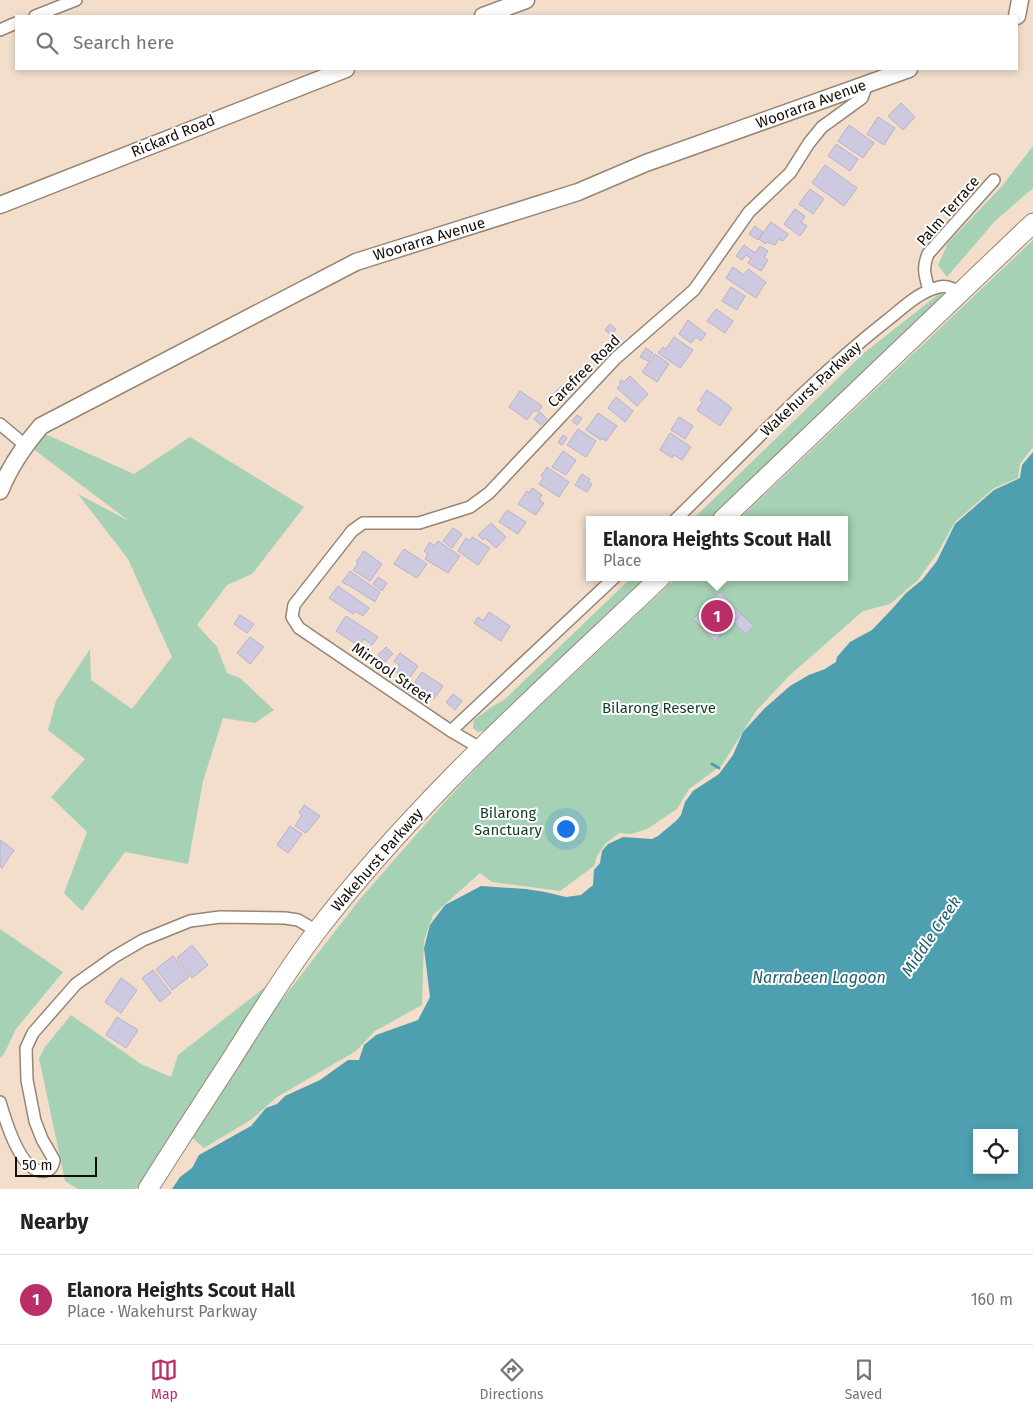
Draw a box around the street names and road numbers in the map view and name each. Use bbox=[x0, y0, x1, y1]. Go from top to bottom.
street label: Woorarra Avenue bbox=[753, 76, 869, 132]
street label: Rickard Road bbox=[128, 111, 218, 161]
street label: Palm Terrace bbox=[913, 172, 983, 250]
street label: Woorarra Avenue bbox=[371, 213, 487, 265]
street label: Carefree Road bbox=[544, 331, 624, 411]
street label: Wakehurst Parkway bbox=[757, 337, 865, 440]
street label: Mirrool Street bbox=[348, 639, 436, 708]
street label: Wakehurst Parkway bbox=[327, 804, 427, 915]

